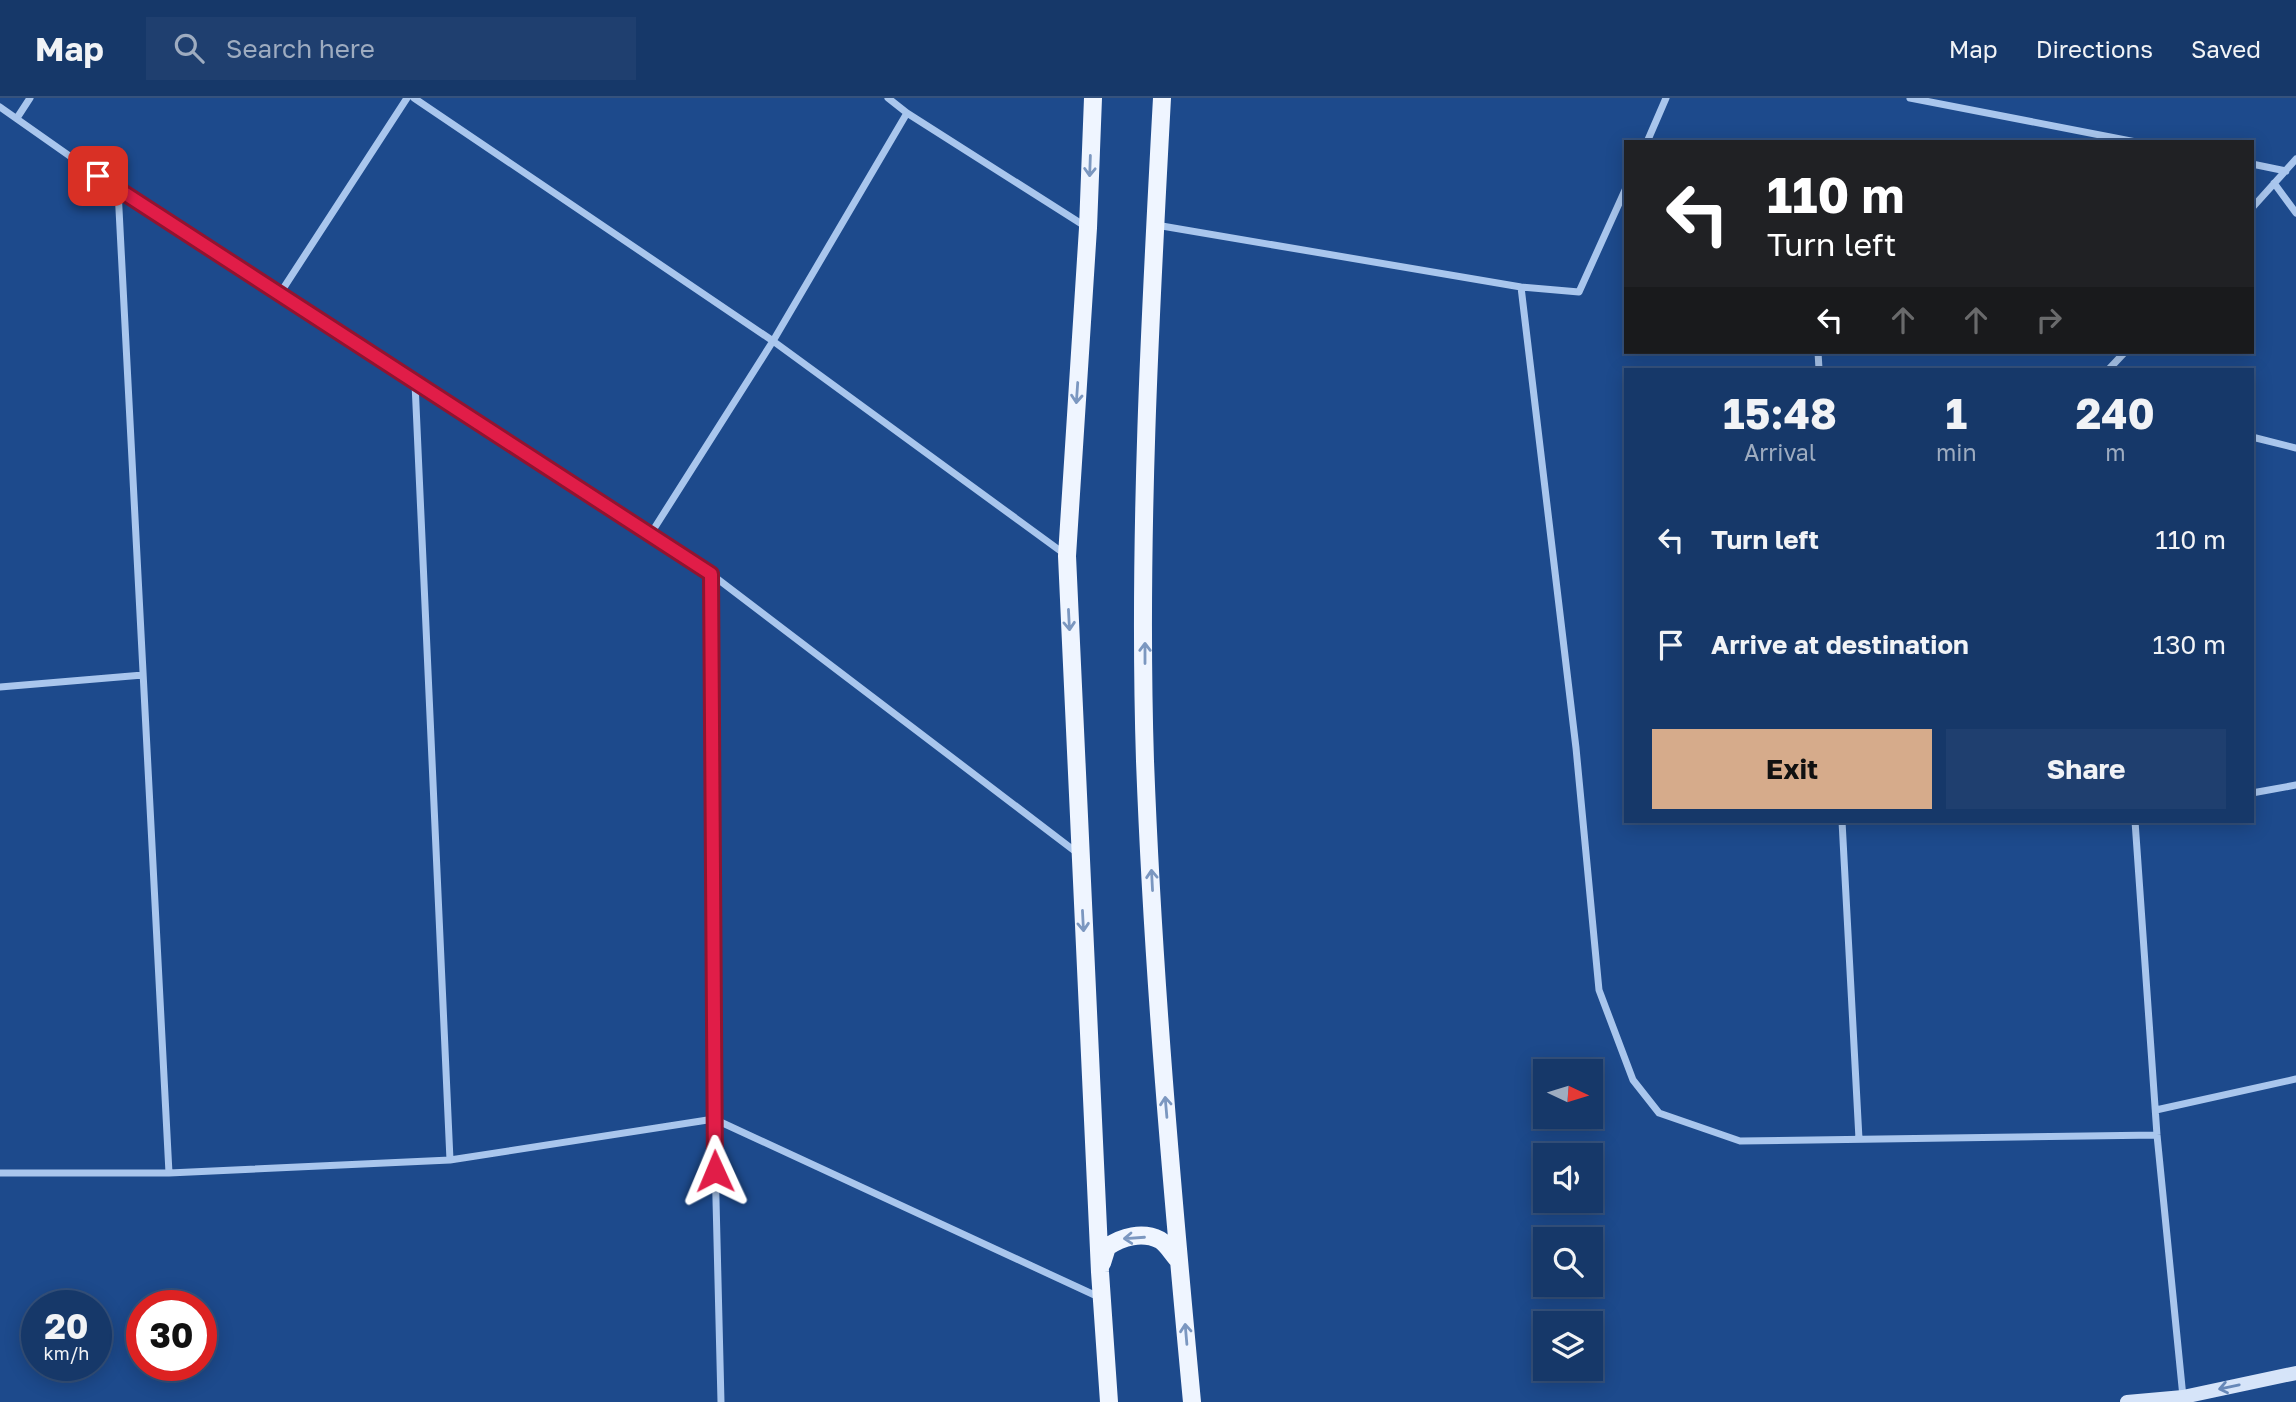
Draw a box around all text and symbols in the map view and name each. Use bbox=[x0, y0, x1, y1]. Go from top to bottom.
search box bbox=[146, 17, 636, 80]
text: Map bbox=[35, 29, 104, 68]
icon: search bbox=[170, 29, 208, 67]
text: Search here bbox=[226, 33, 375, 64]
text: Map bbox=[1949, 34, 1998, 63]
text: Directions bbox=[2036, 34, 2153, 63]
text: Saved bbox=[2191, 34, 2261, 63]
pin bbox=[68, 146, 128, 206]
one-way arrow bbox=[1084, 154, 1097, 177]
icon: arrive bbox=[79, 157, 117, 195]
text: 110 m bbox=[1767, 165, 1904, 224]
icon: left bbox=[1652, 168, 1743, 259]
text: Turn left bbox=[1767, 225, 1896, 263]
icon: left bbox=[1811, 301, 1849, 339]
icon: ahead bbox=[1884, 301, 1922, 339]
icon: ahead bbox=[1957, 301, 1995, 339]
icon: right bbox=[2030, 301, 2068, 339]
one-way arrow bbox=[1071, 382, 1084, 405]
text: 15:48 bbox=[1723, 388, 1837, 438]
text: 1 bbox=[1946, 388, 1967, 438]
text: 240 bbox=[2076, 388, 2155, 438]
text: Arrival bbox=[1744, 438, 1816, 466]
text: min bbox=[1936, 438, 1977, 466]
text: m bbox=[2105, 438, 2126, 466]
icon: left bbox=[1652, 521, 1690, 559]
text: Turn left bbox=[1711, 524, 1819, 555]
text: 110 m bbox=[2155, 524, 2226, 555]
one-way arrow bbox=[1063, 609, 1076, 632]
icon: arrive bbox=[1652, 626, 1690, 664]
text: Arrive at destination bbox=[1711, 629, 1969, 660]
text: 130 m bbox=[2153, 629, 2226, 660]
one-way arrow bbox=[1138, 642, 1151, 665]
button: Exit bbox=[1652, 729, 1932, 809]
button: Share bbox=[1946, 729, 2226, 809]
one-way arrow bbox=[1145, 869, 1158, 892]
one-way arrow bbox=[1077, 909, 1090, 932]
north arrow bbox=[1533, 1059, 1603, 1129]
map controls bbox=[1533, 1059, 1603, 1381]
one-way arrow bbox=[1159, 1097, 1172, 1119]
position arrow bbox=[678, 1134, 752, 1208]
button: sound bbox=[1533, 1143, 1603, 1213]
button: search bbox=[1533, 1227, 1603, 1297]
one-way arrow bbox=[1123, 1232, 1146, 1245]
speed limit sign: 30 bbox=[126, 1290, 217, 1381]
text: 20 bbox=[44, 1305, 89, 1347]
button: layers bbox=[1533, 1311, 1603, 1381]
one-way arrow bbox=[1179, 1323, 1192, 1346]
text: km/h bbox=[44, 1342, 89, 1364]
one-way arrow bbox=[2218, 1380, 2241, 1394]

